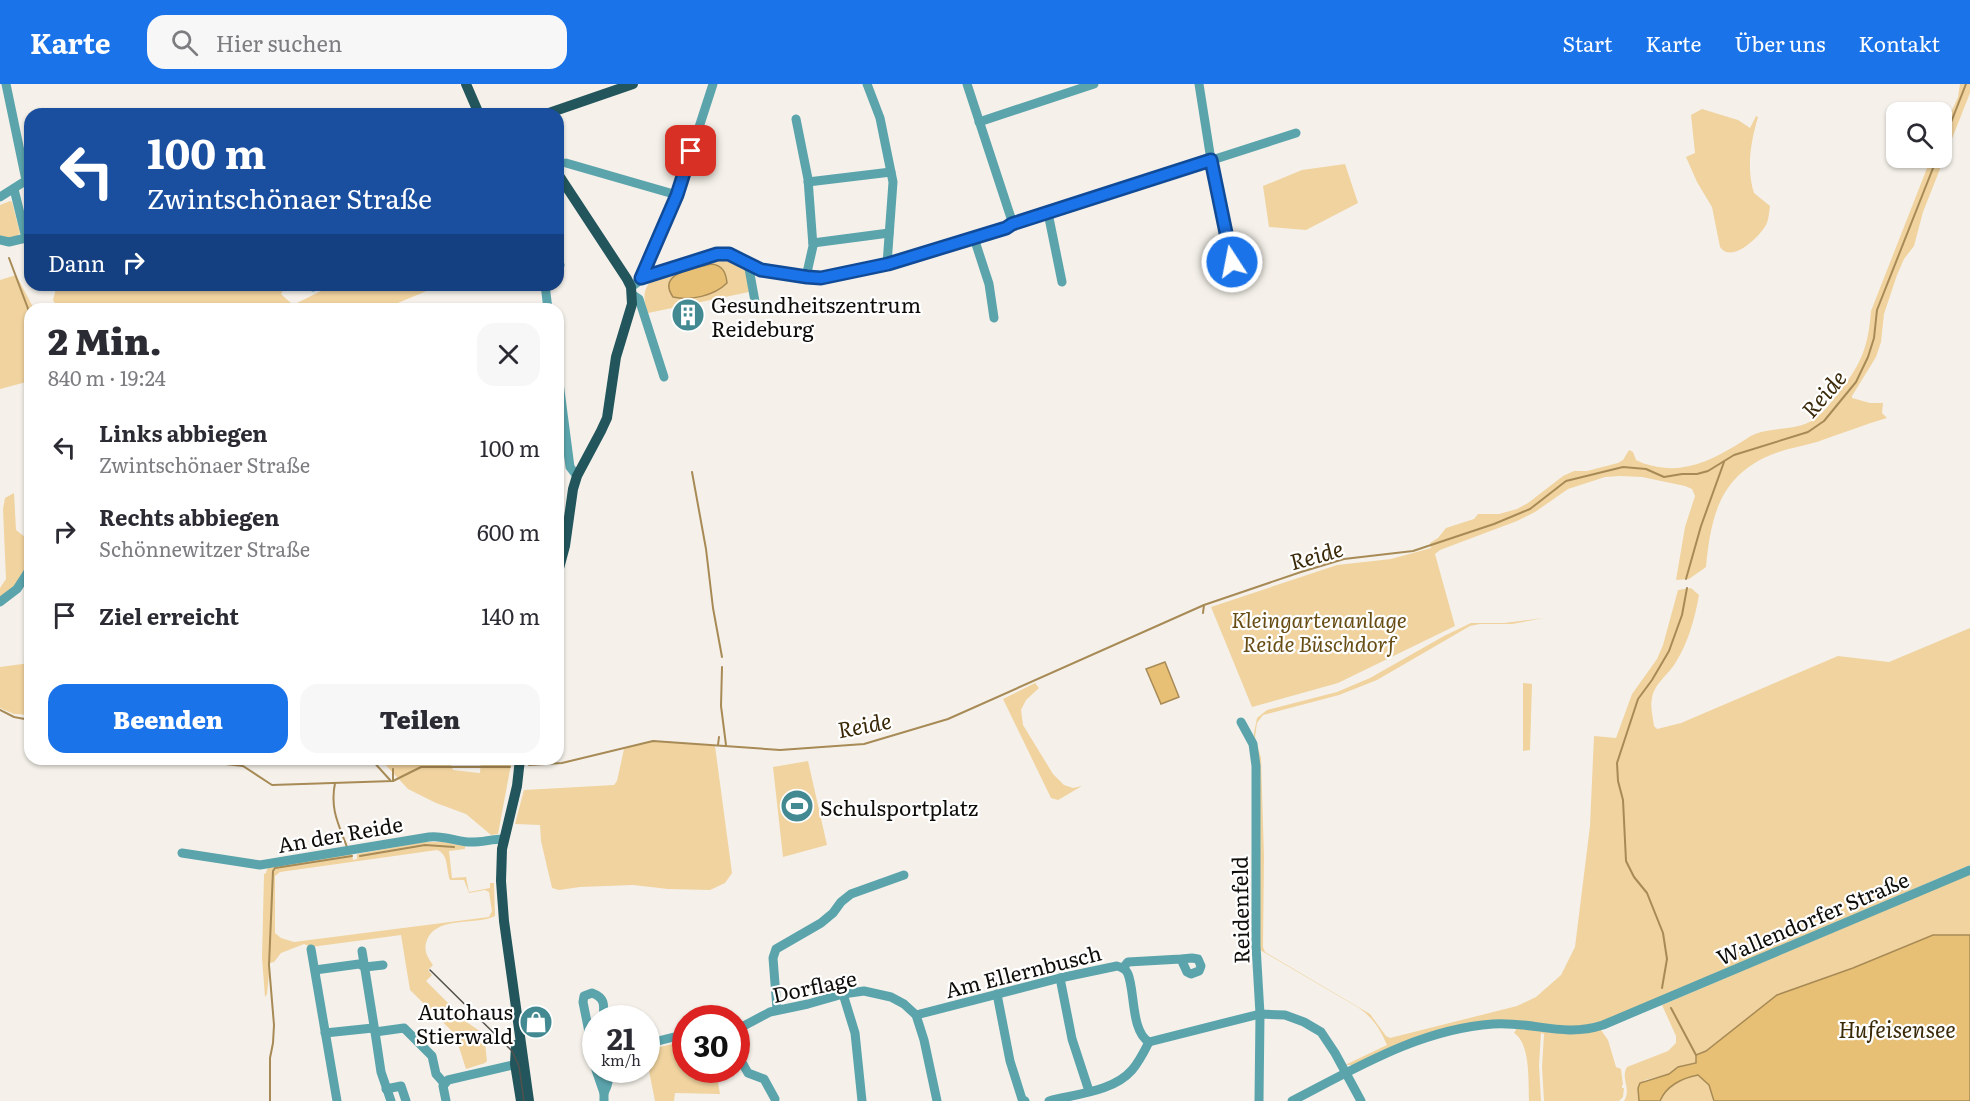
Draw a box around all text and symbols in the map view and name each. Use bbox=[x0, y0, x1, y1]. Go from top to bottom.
search box bbox=[147, 15, 567, 69]
text: Karte bbox=[30, 21, 111, 63]
icon: search bbox=[168, 26, 201, 59]
text: Hier suchen bbox=[216, 26, 342, 59]
text: Start bbox=[1562, 27, 1613, 58]
text: Karte bbox=[1646, 27, 1701, 58]
text: Über uns bbox=[1734, 27, 1825, 58]
text: Kontakt bbox=[1858, 27, 1940, 58]
map controls bbox=[1886, 102, 1952, 168]
button: search bbox=[1886, 102, 1952, 168]
text: 100 m bbox=[147, 120, 266, 182]
pin bbox=[665, 125, 716, 176]
icon: left bbox=[48, 132, 126, 210]
icon: arrive bbox=[674, 134, 707, 167]
text: Zwintschönaer Straße bbox=[147, 177, 432, 217]
position arrow bbox=[1200, 230, 1264, 294]
text: Dann bbox=[48, 246, 105, 279]
icon: right bbox=[117, 246, 150, 279]
place label: Gesundheitszentrum Reideburg bbox=[711, 288, 921, 343]
building icon: Gesundheitszentrum Reideburg bbox=[670, 297, 706, 333]
text: 2 Min. bbox=[48, 313, 162, 366]
button: close bbox=[477, 323, 540, 386]
text: 840 m · 19:24 bbox=[48, 362, 166, 392]
water label: Reide bbox=[1793, 362, 1853, 424]
text: Links abbiegen bbox=[99, 416, 268, 449]
icon: left bbox=[48, 431, 81, 464]
text: 100 m bbox=[480, 431, 540, 464]
text: Zwintschönaer Straße bbox=[99, 449, 310, 479]
text: Rechts abbiegen bbox=[99, 500, 279, 533]
icon: right bbox=[48, 515, 81, 548]
text: 600 m bbox=[477, 515, 540, 548]
water label: Reide bbox=[1285, 531, 1347, 577]
text: Schönnewitzer Straße bbox=[99, 533, 310, 563]
icon: arrive bbox=[48, 599, 81, 632]
text: Ziel erreicht bbox=[99, 599, 239, 632]
text: 140 m bbox=[481, 599, 540, 632]
park label: Kleingartenanlage Reide Büschdorf bbox=[1231, 603, 1407, 658]
button: Beenden bbox=[48, 684, 288, 753]
button: Teilen bbox=[300, 684, 540, 753]
water label: Reide bbox=[834, 703, 894, 745]
sports icon: Schulsportplatz bbox=[779, 788, 815, 824]
place label: Schulsportplatz bbox=[820, 791, 978, 822]
street label: An der Reide bbox=[275, 807, 405, 859]
street label: Reidenfeld bbox=[1223, 856, 1255, 964]
street label: Wallendorfer Straße bbox=[1711, 862, 1913, 972]
street label: Am Ellernbusch bbox=[941, 936, 1105, 1004]
street label: Dorflage bbox=[769, 961, 859, 1009]
place label: Autohaus Stierwald bbox=[416, 995, 513, 1050]
shop icon: Autohaus Stierwald bbox=[518, 1004, 554, 1040]
speed limit sign: 30 bbox=[672, 1005, 750, 1083]
water label: Hufeisensee bbox=[1838, 1012, 1956, 1045]
text: 21 bbox=[607, 1015, 635, 1059]
text: km/h bbox=[601, 1048, 641, 1071]

